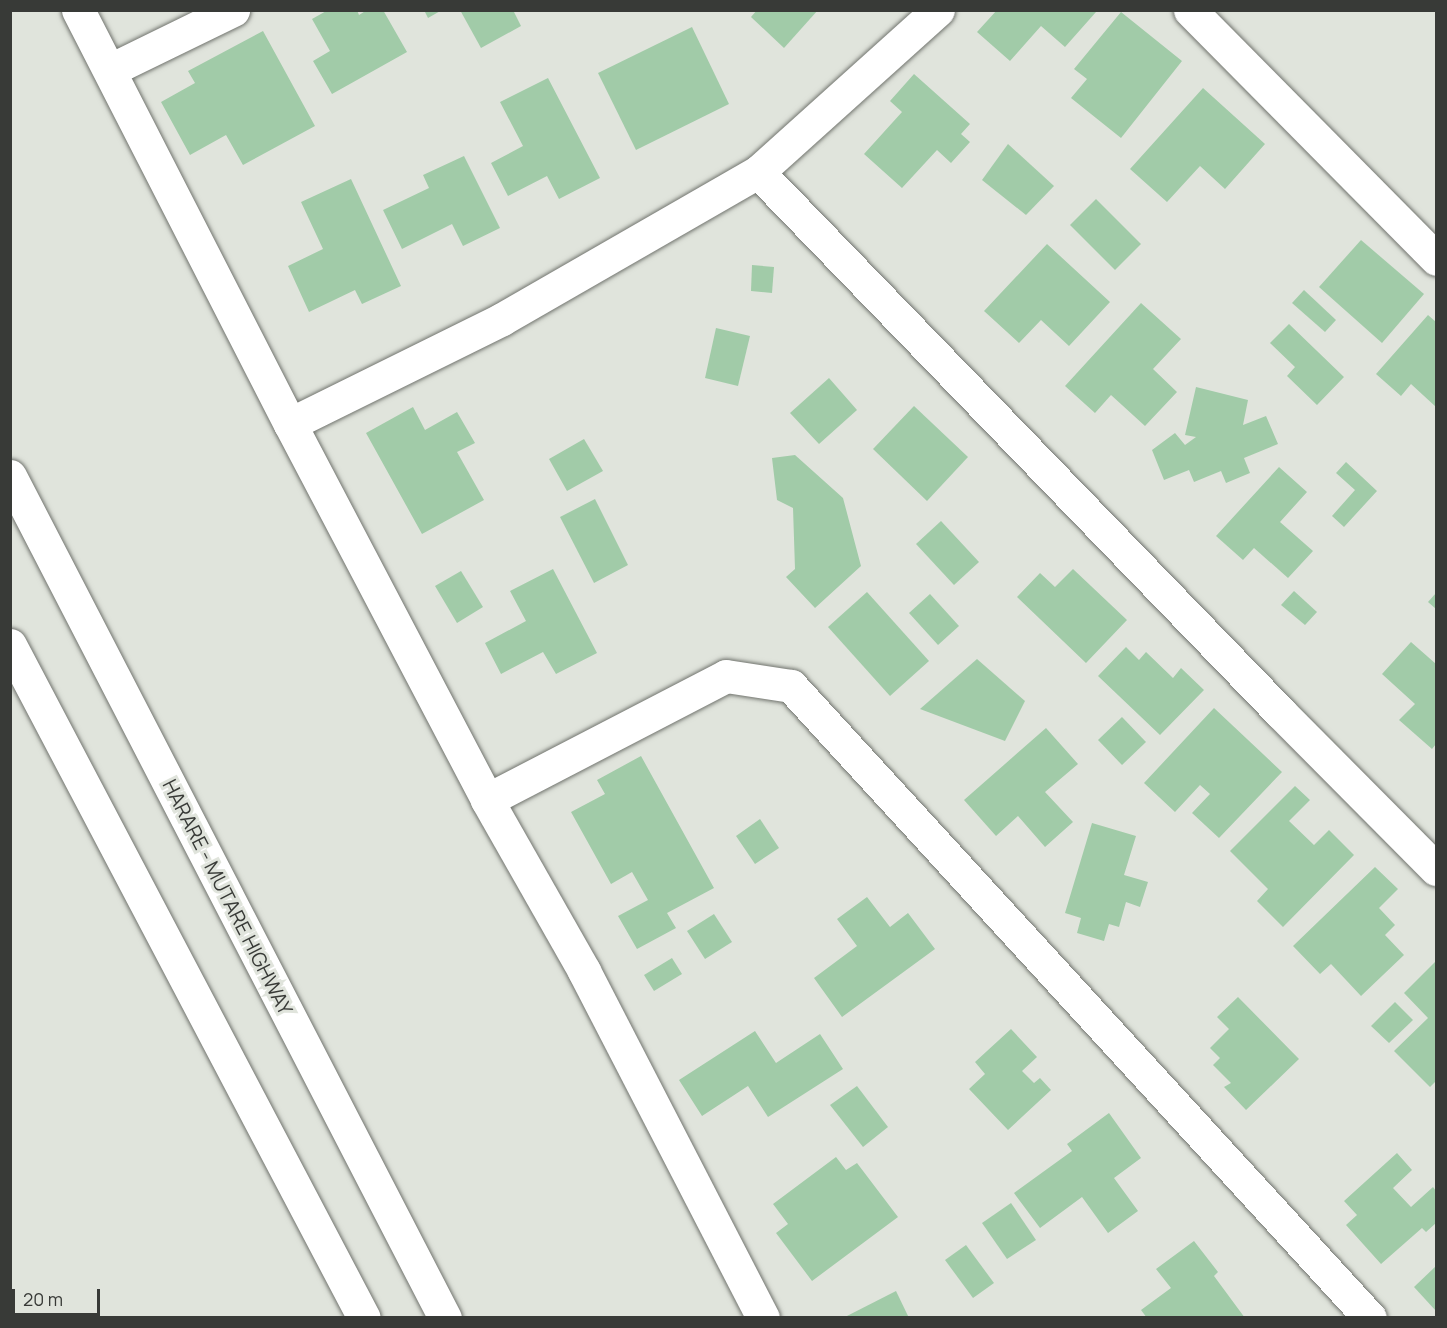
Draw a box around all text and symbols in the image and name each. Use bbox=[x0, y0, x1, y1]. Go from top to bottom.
street label: HARARE - MUTARE HIGHWAY bbox=[158, 775, 298, 1019]
scale bar bbox=[15, 1277, 104, 1315]
text: 20 m bbox=[23, 1287, 63, 1311]

